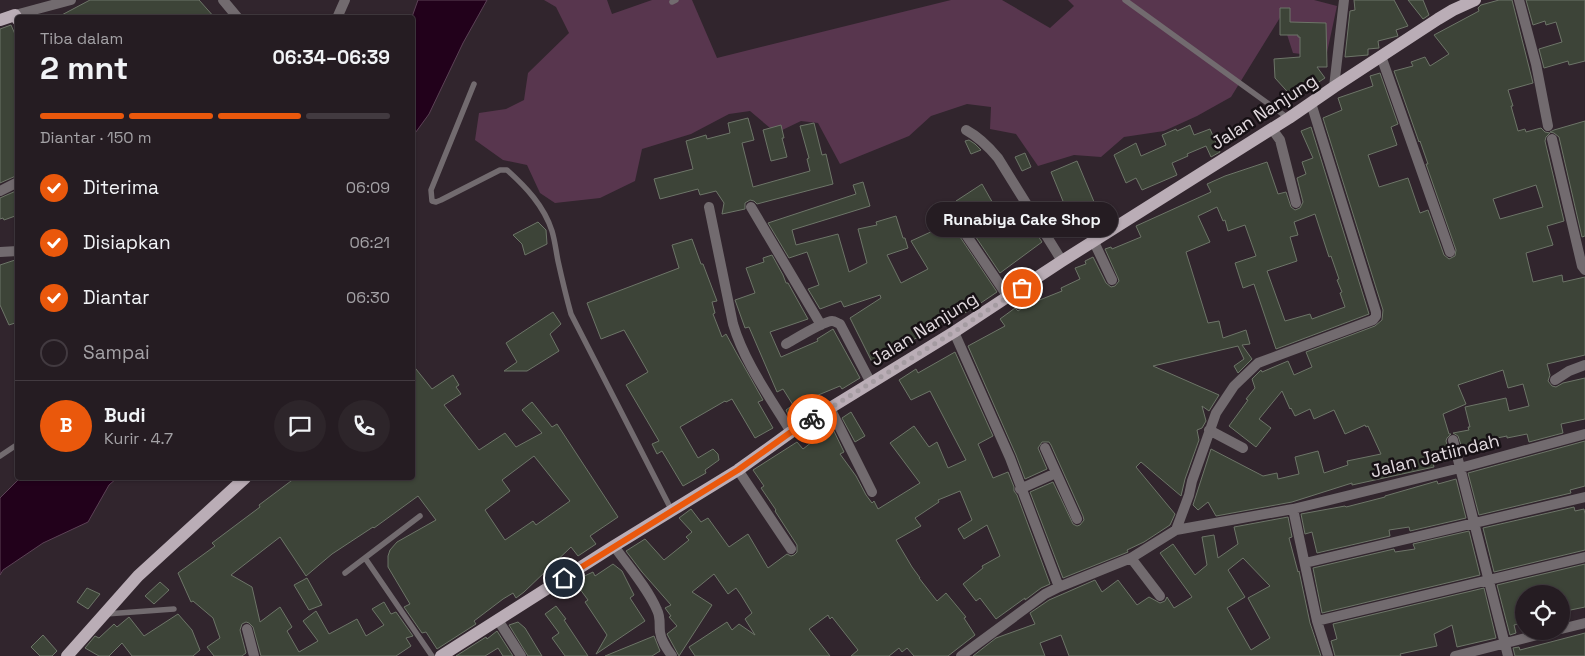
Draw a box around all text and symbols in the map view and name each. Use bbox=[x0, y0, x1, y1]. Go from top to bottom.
text: Tiba dalam bbox=[40, 28, 123, 49]
text: 06:34–06:39 bbox=[273, 45, 390, 70]
text: 2 mnt bbox=[40, 48, 128, 88]
street label: Jalan Nanjung bbox=[1206, 69, 1321, 155]
text: Diantar · 150 m bbox=[40, 127, 151, 148]
icon: check bbox=[40, 174, 68, 202]
text: Diterima bbox=[83, 175, 159, 200]
text: 06:09 bbox=[346, 177, 390, 198]
callout: Runabiya Cake Shop bbox=[926, 203, 1118, 238]
text: Runabiya Cake Shop bbox=[943, 209, 1101, 230]
icon: check bbox=[40, 229, 68, 257]
text: Disiapkan bbox=[83, 230, 171, 255]
text: 06:21 bbox=[350, 232, 390, 253]
pin bbox=[1001, 267, 1043, 309]
icon: bag bbox=[1008, 274, 1036, 302]
icon: check bbox=[40, 284, 68, 312]
text: Diantar bbox=[83, 285, 149, 310]
street label: Jalan Nanjung bbox=[866, 286, 982, 371]
text: 06:30 bbox=[346, 287, 390, 308]
text: Sampai bbox=[83, 340, 150, 365]
courier bbox=[787, 394, 837, 444]
button: chat bbox=[274, 400, 326, 452]
button: phone bbox=[338, 400, 390, 452]
text: Budi bbox=[104, 403, 146, 428]
icon: bike bbox=[798, 405, 826, 433]
text: B bbox=[60, 413, 72, 438]
text: Kurir · 4.7 bbox=[104, 428, 173, 449]
street label: Jalan Jatiindah bbox=[1368, 428, 1502, 483]
pin bbox=[543, 557, 585, 599]
icon: home bbox=[550, 564, 578, 592]
map controls bbox=[1515, 585, 1570, 640]
button: locate bbox=[1515, 585, 1570, 640]

